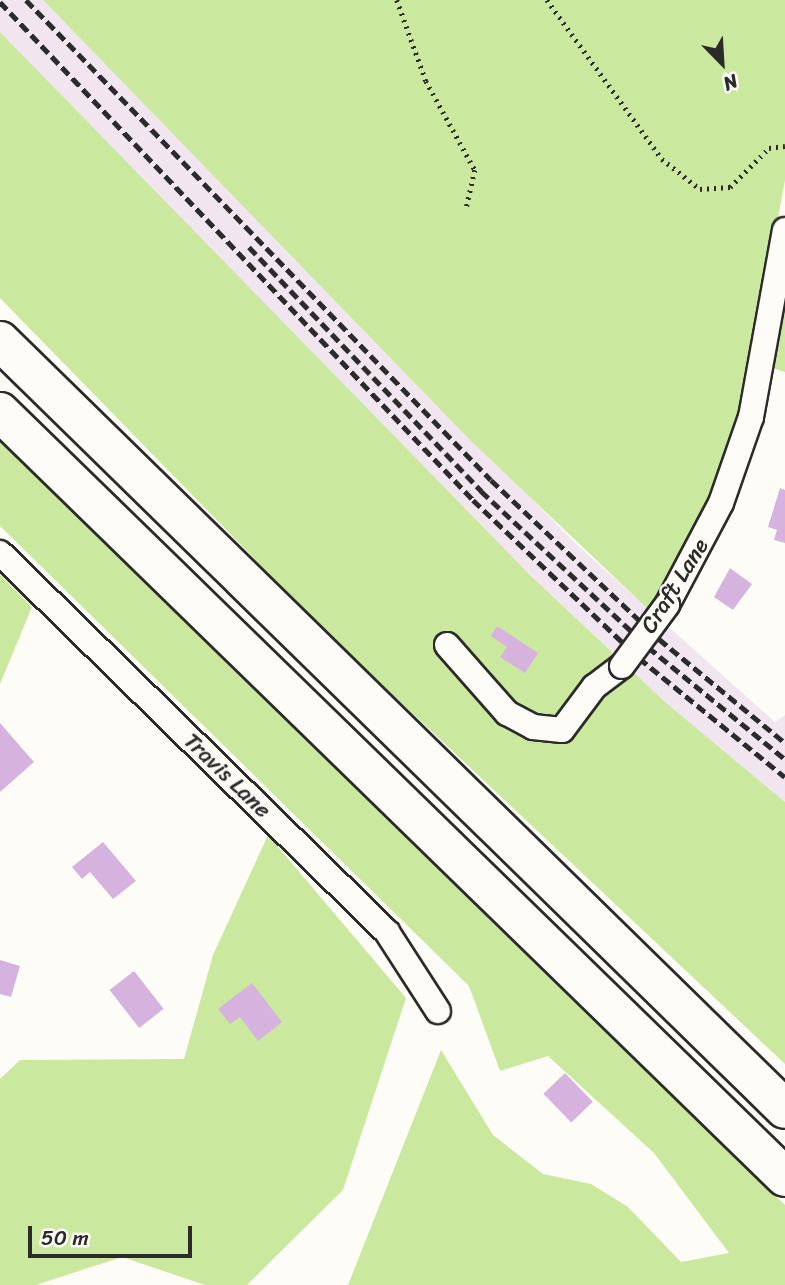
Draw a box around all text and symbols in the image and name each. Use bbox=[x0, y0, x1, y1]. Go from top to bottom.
north arrow bbox=[687, 28, 757, 98]
text: N bbox=[718, 65, 743, 100]
street label: Craft Lane bbox=[635, 533, 715, 639]
street label: Travis Lane bbox=[178, 728, 276, 824]
scale bar bbox=[32, 1212, 196, 1256]
text: 50 m bbox=[41, 1219, 89, 1257]

